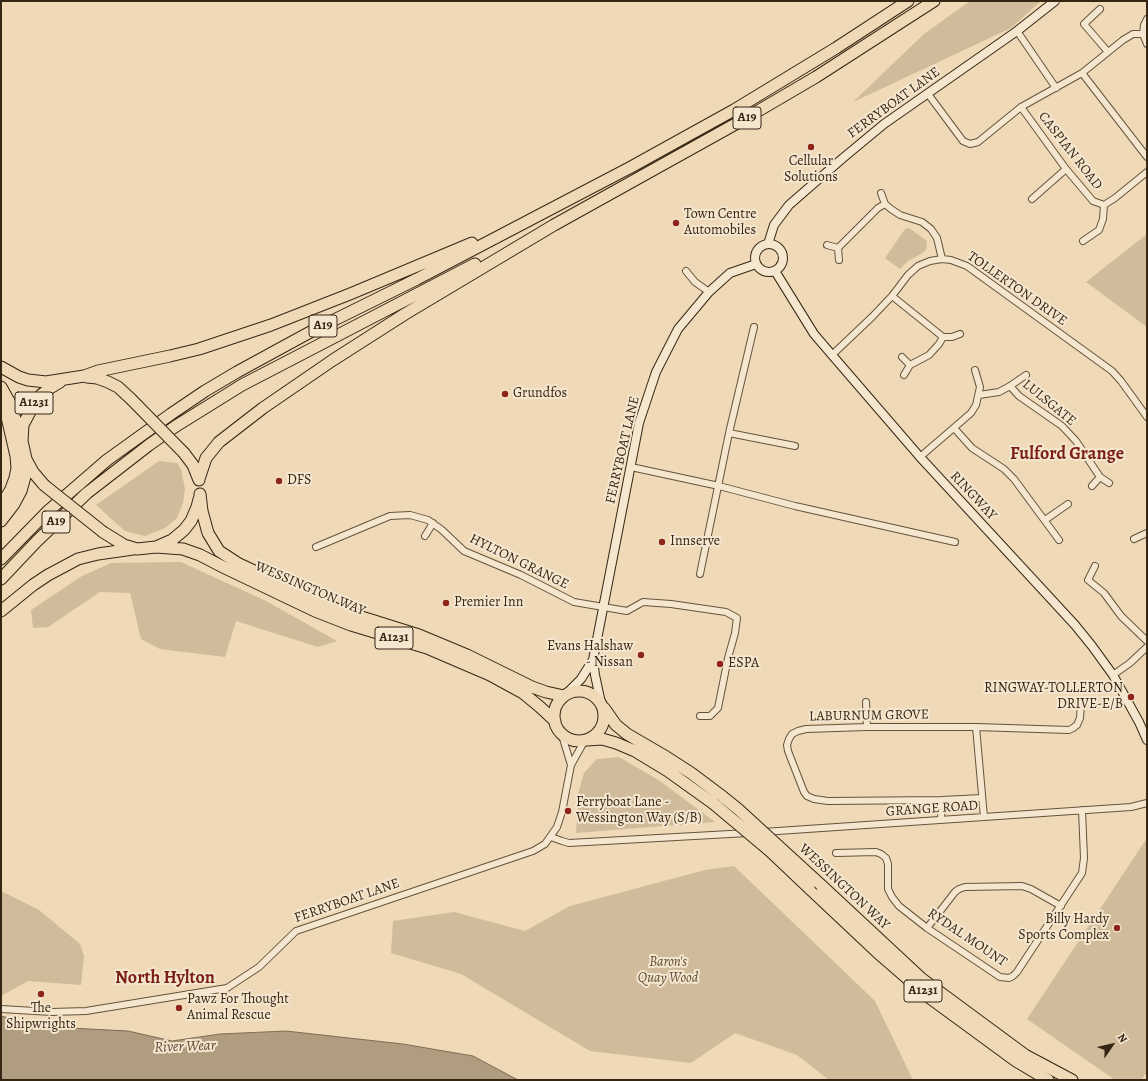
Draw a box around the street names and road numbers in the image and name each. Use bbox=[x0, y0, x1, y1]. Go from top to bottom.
street label: FERRYBOAT LANE bbox=[844, 64, 944, 142]
road number: A19 bbox=[733, 107, 761, 129]
street label: CASPIAN ROAD bbox=[1034, 109, 1106, 193]
street label: TOLLERTON DRIVE bbox=[964, 248, 1070, 330]
road number: A19 bbox=[309, 315, 337, 337]
street label: LULSGATE bbox=[1019, 376, 1079, 430]
road number: A1231 bbox=[15, 392, 53, 414]
street label: FERRYBOAT LANE bbox=[602, 394, 644, 506]
street label: RINGWAY bbox=[946, 468, 1000, 524]
road number: A19 bbox=[42, 511, 70, 533]
street label: HYLTON GRANGE bbox=[467, 531, 571, 593]
street label: WESSINGTON WAY bbox=[252, 558, 368, 620]
road number: A1231 bbox=[375, 627, 413, 649]
street label: LABURNUM GROVE bbox=[809, 707, 929, 725]
street label: GRANGE ROAD bbox=[885, 797, 979, 821]
street label: WESSINGTON WAY bbox=[795, 841, 893, 933]
street label: FERRYBOAT LANE bbox=[292, 875, 402, 927]
street label: RYDAL MOUNT bbox=[924, 905, 1010, 971]
road number: A1231 bbox=[904, 980, 942, 1002]

